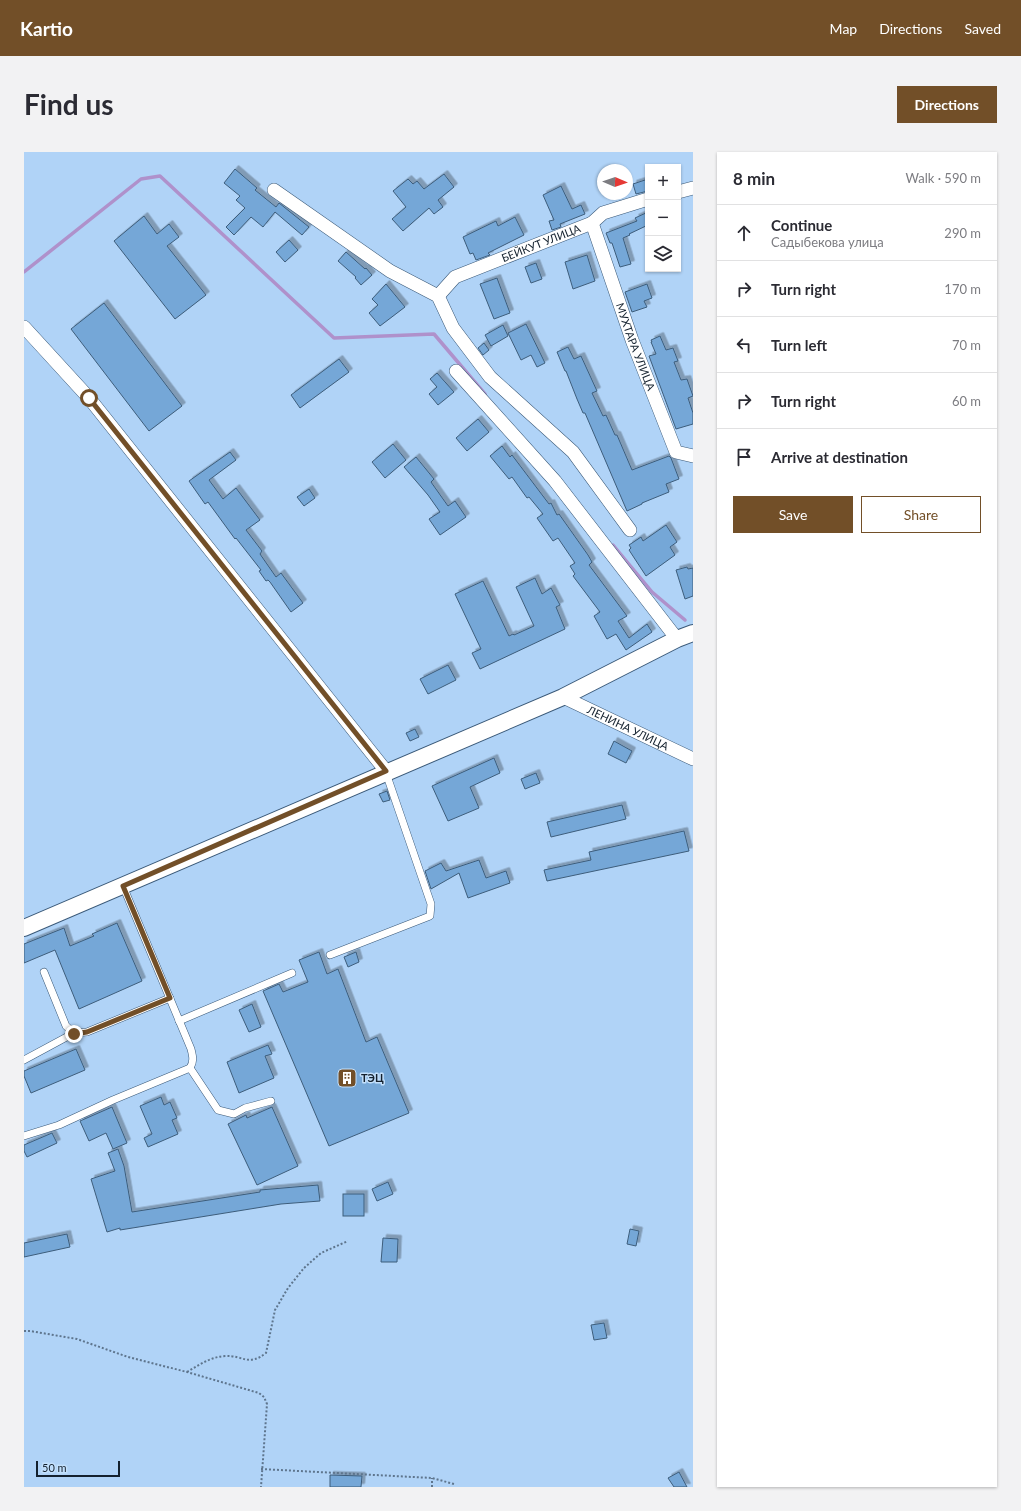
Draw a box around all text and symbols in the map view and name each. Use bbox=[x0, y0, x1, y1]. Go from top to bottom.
text: Kartio bbox=[20, 17, 73, 40]
text: Map bbox=[830, 20, 857, 37]
text: Directions bbox=[879, 20, 942, 37]
text: Saved bbox=[964, 20, 1001, 37]
button: Directions bbox=[897, 86, 997, 123]
text: Find us bbox=[24, 87, 114, 121]
north arrow bbox=[597, 164, 633, 200]
map controls bbox=[645, 164, 681, 272]
button: + bbox=[645, 164, 681, 200]
text: 8 min bbox=[733, 168, 775, 189]
text: Walk · 590 m bbox=[905, 170, 981, 186]
button: − bbox=[645, 200, 681, 236]
text: Continue bbox=[771, 216, 832, 234]
street label: БЕЙКУТ УЛИЦА bbox=[499, 221, 583, 264]
icon: ahead bbox=[733, 222, 755, 244]
text: 290 m bbox=[944, 225, 981, 241]
text: Садыбекова улица bbox=[771, 234, 884, 250]
button: layers bbox=[645, 236, 681, 272]
icon: right bbox=[733, 278, 755, 300]
text: Turn right bbox=[771, 280, 836, 298]
text: 170 m bbox=[944, 281, 981, 297]
street label: МУХТАРА УЛИЦА bbox=[614, 301, 658, 393]
icon: left bbox=[733, 334, 755, 356]
text: Turn left bbox=[771, 336, 827, 354]
text: 70 m bbox=[952, 337, 981, 353]
route start bbox=[80, 389, 98, 407]
icon: right bbox=[733, 390, 755, 412]
text: Turn right bbox=[771, 392, 836, 410]
text: 60 m bbox=[952, 393, 981, 409]
icon: arrive bbox=[733, 446, 755, 468]
text: Arrive at destination bbox=[771, 448, 908, 466]
button: Save bbox=[733, 496, 853, 533]
button: Share bbox=[861, 496, 981, 533]
street label: ЛЕНИНА УЛИЦА bbox=[585, 702, 671, 753]
route end bbox=[65, 1025, 83, 1043]
building icon: ТЭЦ bbox=[336, 1067, 358, 1089]
place label: ТЭЦ bbox=[361, 1071, 384, 1084]
scale bar bbox=[36, 1459, 120, 1478]
text: 50 m bbox=[42, 1461, 67, 1474]

